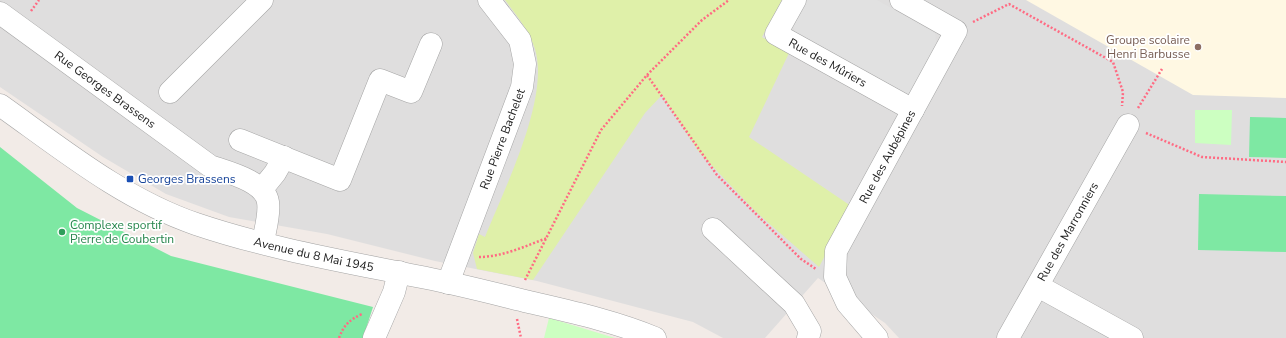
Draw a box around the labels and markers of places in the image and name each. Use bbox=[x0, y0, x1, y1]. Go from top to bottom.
place label: Groupe scolaire Henri Barbusse bbox=[1106, 32, 1190, 62]
marker: Groupe scolaire Henri Barbusse bbox=[1193, 42, 1203, 52]
place label: Georges Brassens bbox=[138, 171, 236, 187]
marker: Georges Brassens bbox=[125, 174, 135, 184]
place label: Complexe sportif Pierre de Coubertin bbox=[70, 217, 174, 247]
marker: Complexe sportif Pierre de Coubertin bbox=[57, 227, 67, 237]

